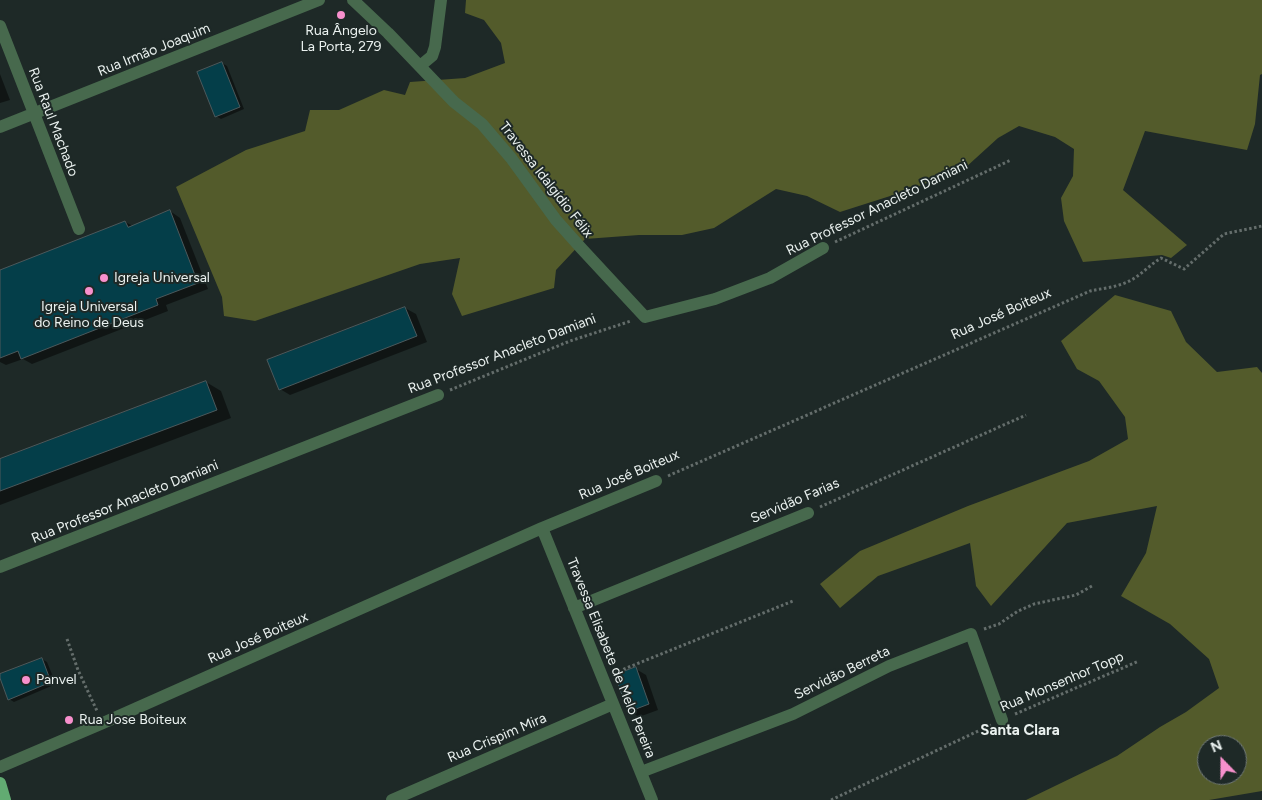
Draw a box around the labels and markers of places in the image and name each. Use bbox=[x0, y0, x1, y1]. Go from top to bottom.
marker: Rua Ângelo La Porta, 279 bbox=[335, 9, 347, 21]
place label: Rua Ângelo La Porta, 279 bbox=[301, 23, 381, 56]
place label: Igreja Universal bbox=[114, 270, 210, 286]
marker: Igreja Universal bbox=[98, 272, 110, 284]
marker: Igreja Universal do Reino de Deus bbox=[83, 285, 95, 297]
place label: Igreja Universal do Reino de Deus bbox=[34, 299, 144, 332]
place label: Panvel bbox=[36, 672, 77, 688]
marker: Panvel bbox=[20, 674, 32, 686]
place label: Rua Jose Boiteux bbox=[79, 712, 186, 728]
marker: Rua Jose Boiteux bbox=[63, 714, 75, 726]

